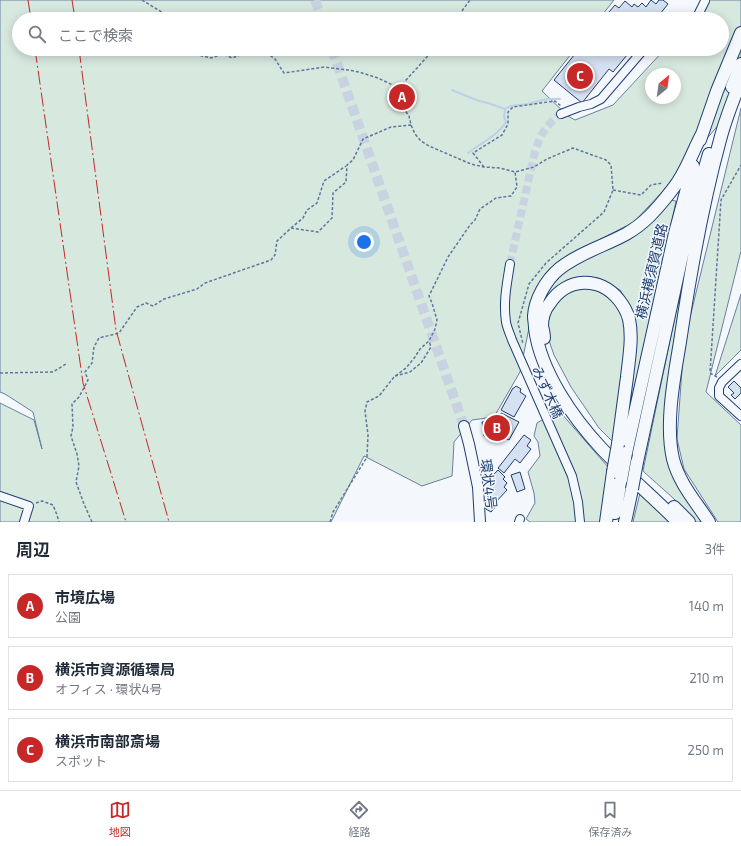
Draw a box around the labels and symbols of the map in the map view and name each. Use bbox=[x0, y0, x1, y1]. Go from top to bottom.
pin: C bbox=[567, 61, 593, 91]
north arrow bbox=[645, 68, 681, 104]
pin: A bbox=[389, 82, 415, 112]
street label: 横浜横須賀道路 bbox=[632, 221, 670, 321]
your location bbox=[354, 232, 374, 252]
street label: みず木橋 bbox=[529, 363, 567, 421]
pin: B bbox=[484, 413, 510, 443]
street label: 環状4号 bbox=[477, 458, 501, 510]

